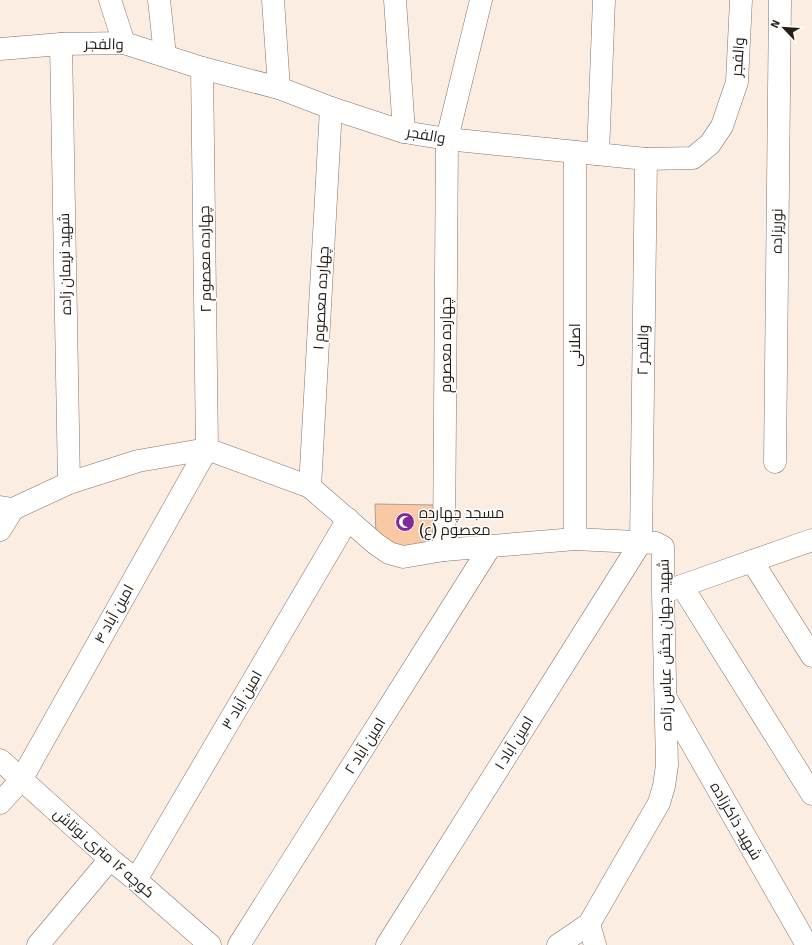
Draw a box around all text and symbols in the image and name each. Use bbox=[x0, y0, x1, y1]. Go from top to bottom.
north arrow bbox=[764, 8, 804, 48]
text: N bbox=[768, 18, 783, 30]
street label: والفجر bbox=[83, 35, 124, 53]
street label: والفجر bbox=[728, 37, 748, 78]
street label: والفجر bbox=[404, 123, 447, 147]
street label: چهارده معصوم ۲ bbox=[195, 205, 216, 313]
street label: نوریزاده bbox=[768, 208, 786, 254]
street label: شهید نریمان زاده bbox=[55, 213, 76, 315]
street label: چهارده معصوم ۱ bbox=[309, 246, 334, 350]
street label: چهارده معصوم bbox=[437, 297, 456, 393]
street label: اصلانی bbox=[566, 323, 585, 367]
street label: والفجر ۲ bbox=[634, 325, 652, 375]
place label: مسجد چهارده معصوم (ع) bbox=[419, 504, 505, 541]
mosque icon: مسجد چهارده معصوم (ع) bbox=[394, 511, 416, 533]
street label: شهید جهان بخش عباس زاده bbox=[654, 559, 677, 731]
street label: ۴ امین آباد bbox=[90, 581, 138, 647]
street label: ۳ امین آباد bbox=[218, 667, 267, 733]
street label: ۱ امین آباد bbox=[491, 713, 538, 774]
street label: ۲ امین آباد bbox=[341, 715, 390, 778]
street label: شهید ذاکرزاده bbox=[706, 779, 766, 864]
street label: کوچه ۱۶ متری نوتاش bbox=[49, 804, 158, 903]

